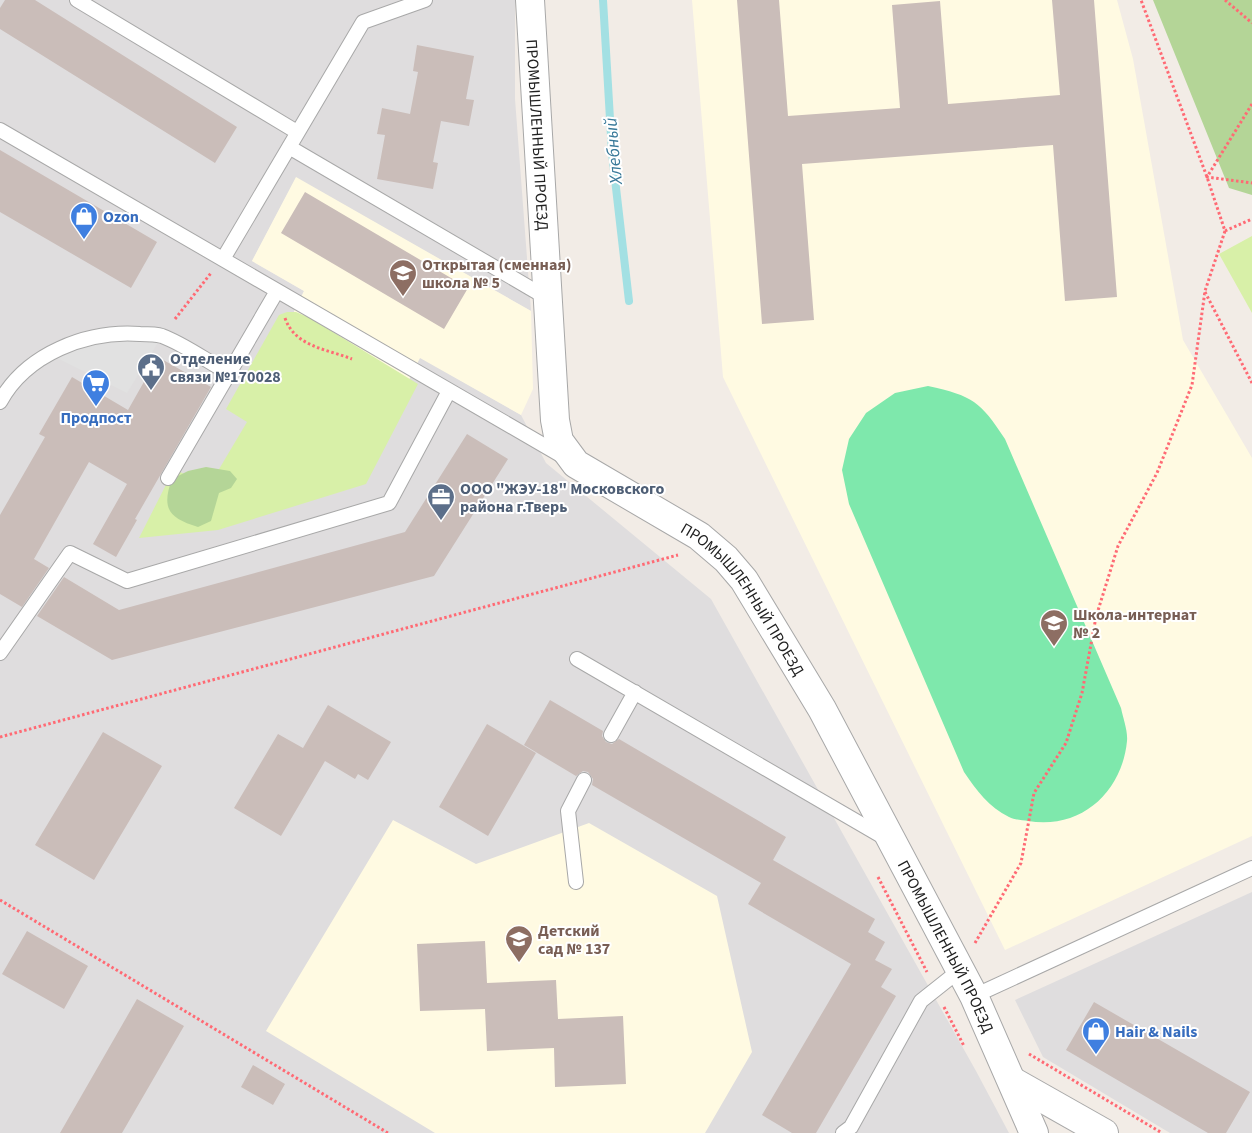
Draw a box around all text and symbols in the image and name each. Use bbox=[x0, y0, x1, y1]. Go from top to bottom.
street label: ПРОМЫШЛЕННЫЙ ПРОЕЗД bbox=[520, 39, 554, 231]
water label: Хлебный bbox=[598, 116, 629, 186]
shop icon: Ozon bbox=[69, 201, 99, 240]
place label: Ozon bbox=[103, 206, 139, 228]
place label: Открытая (сменная) школа № 5 bbox=[422, 254, 572, 294]
school or university icon: Открытая (сменная) школа № 5 bbox=[388, 258, 418, 297]
place label: Отделение связи №170028 bbox=[170, 348, 281, 388]
public building icon: Отделение связи №170028 bbox=[136, 352, 166, 391]
supermarket icon: Продпост bbox=[81, 368, 111, 407]
place label: Продпост bbox=[60, 407, 132, 429]
place label: ООО "ЖЭУ-18" Московского района г.Тверь bbox=[460, 478, 664, 518]
office icon: ООО "ЖЭУ-18" Московского района г.Тверь bbox=[426, 482, 456, 521]
street label: ПРОМЫШЛЕННЫЙ ПРОЕЗД bbox=[677, 518, 809, 680]
place label: Школа-интернат № 2 bbox=[1073, 604, 1197, 644]
school or university icon: Школа-интернат № 2 bbox=[1039, 608, 1069, 647]
street label: ПРОМЫШЛЕННЫЙ ПРОЕЗД bbox=[892, 856, 999, 1036]
place label: Детский сад № 137 bbox=[538, 920, 610, 960]
school or university icon: Детский сад № 137 bbox=[504, 924, 534, 963]
shop icon: Hair & Nails bbox=[1081, 1016, 1111, 1055]
place label: Hair & Nails bbox=[1115, 1021, 1197, 1043]

